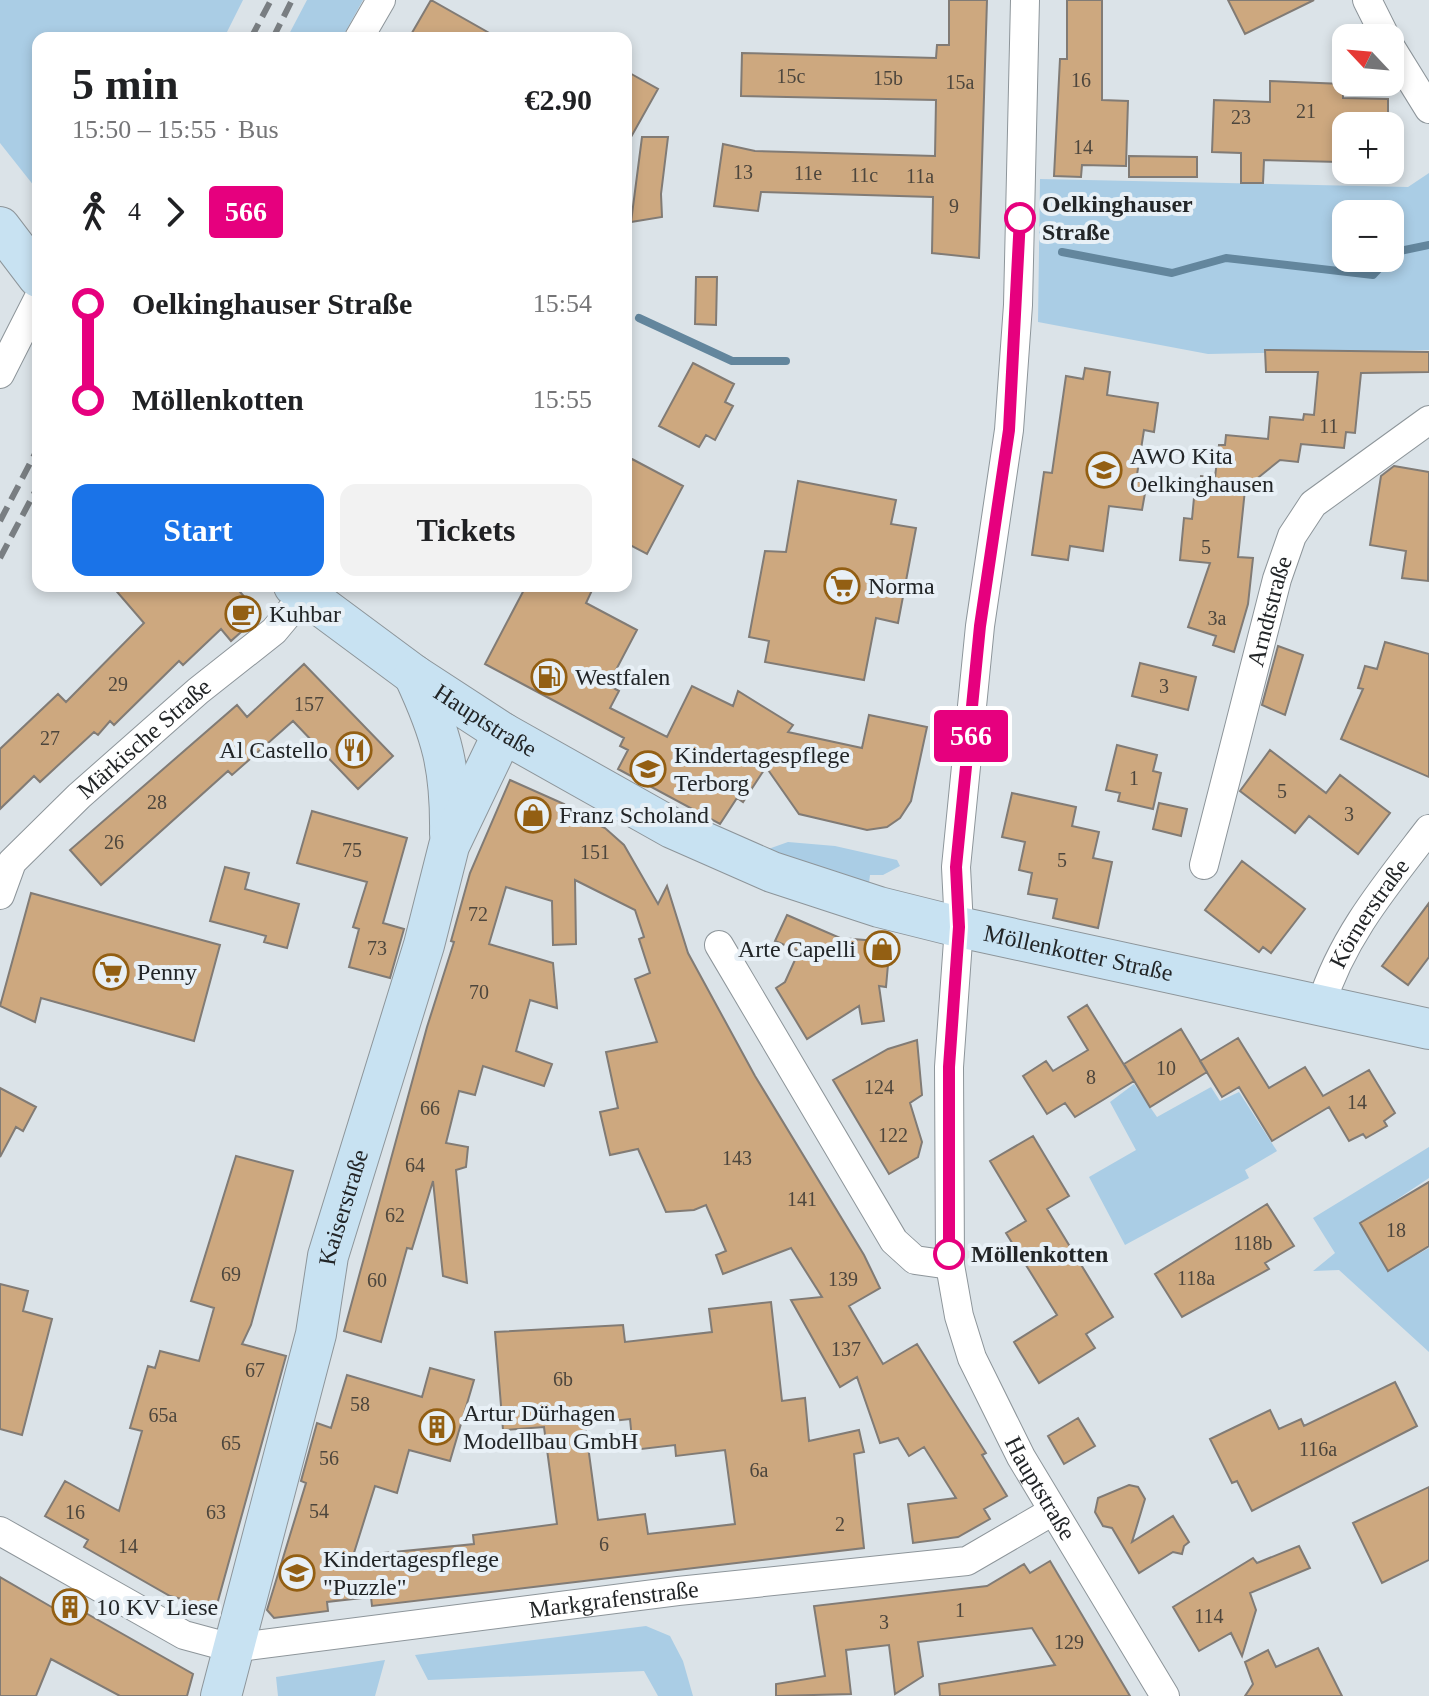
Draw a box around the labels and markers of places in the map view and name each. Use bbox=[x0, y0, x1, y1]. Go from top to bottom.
place label: Oelkinghauser Straße bbox=[1042, 191, 1193, 245]
marker: Oelkinghauser Straße bbox=[1005, 203, 1035, 233]
place label: AWO Kita Oelkinghausen bbox=[1130, 443, 1274, 497]
school or university icon: AWO Kita Oelkinghausen bbox=[1085, 451, 1123, 489]
supermarket icon: Norma bbox=[823, 567, 861, 605]
place label: Norma bbox=[868, 573, 935, 599]
cafe icon: Kuhbar bbox=[224, 595, 262, 633]
place label: Kuhbar bbox=[269, 601, 341, 627]
fuel station icon: Westfalen bbox=[530, 658, 568, 696]
place label: Westfalen bbox=[575, 664, 670, 690]
restaurant icon: Al Castello bbox=[335, 731, 373, 769]
place label: Al Castello bbox=[219, 737, 328, 763]
place label: Kindertagespflege Terborg bbox=[674, 742, 850, 796]
school or university icon: Kindertagespflege Terborg bbox=[629, 750, 667, 788]
shop icon: Franz Scholand bbox=[514, 796, 552, 834]
place label: Franz Scholand bbox=[559, 802, 709, 828]
shop icon: Arte Capelli bbox=[863, 930, 901, 968]
place label: Arte Capelli bbox=[738, 936, 856, 962]
supermarket icon: Penny bbox=[92, 953, 130, 991]
place label: Penny bbox=[137, 959, 197, 985]
marker: Möllenkotten bbox=[934, 1239, 964, 1269]
place label: Möllenkotten bbox=[971, 1241, 1108, 1267]
place label: Artur Dürhagen Modellbau GmbH bbox=[463, 1400, 638, 1454]
building icon: Artur Dürhagen Modellbau GmbH bbox=[418, 1408, 456, 1446]
place label: Kindertagespflege "Puzzle" bbox=[323, 1546, 499, 1600]
school or university icon: Kindertagespflege "Puzzle" bbox=[278, 1554, 316, 1592]
building icon: 10 KV Liese bbox=[51, 1588, 89, 1626]
place label: 10 KV Liese bbox=[96, 1594, 218, 1620]

